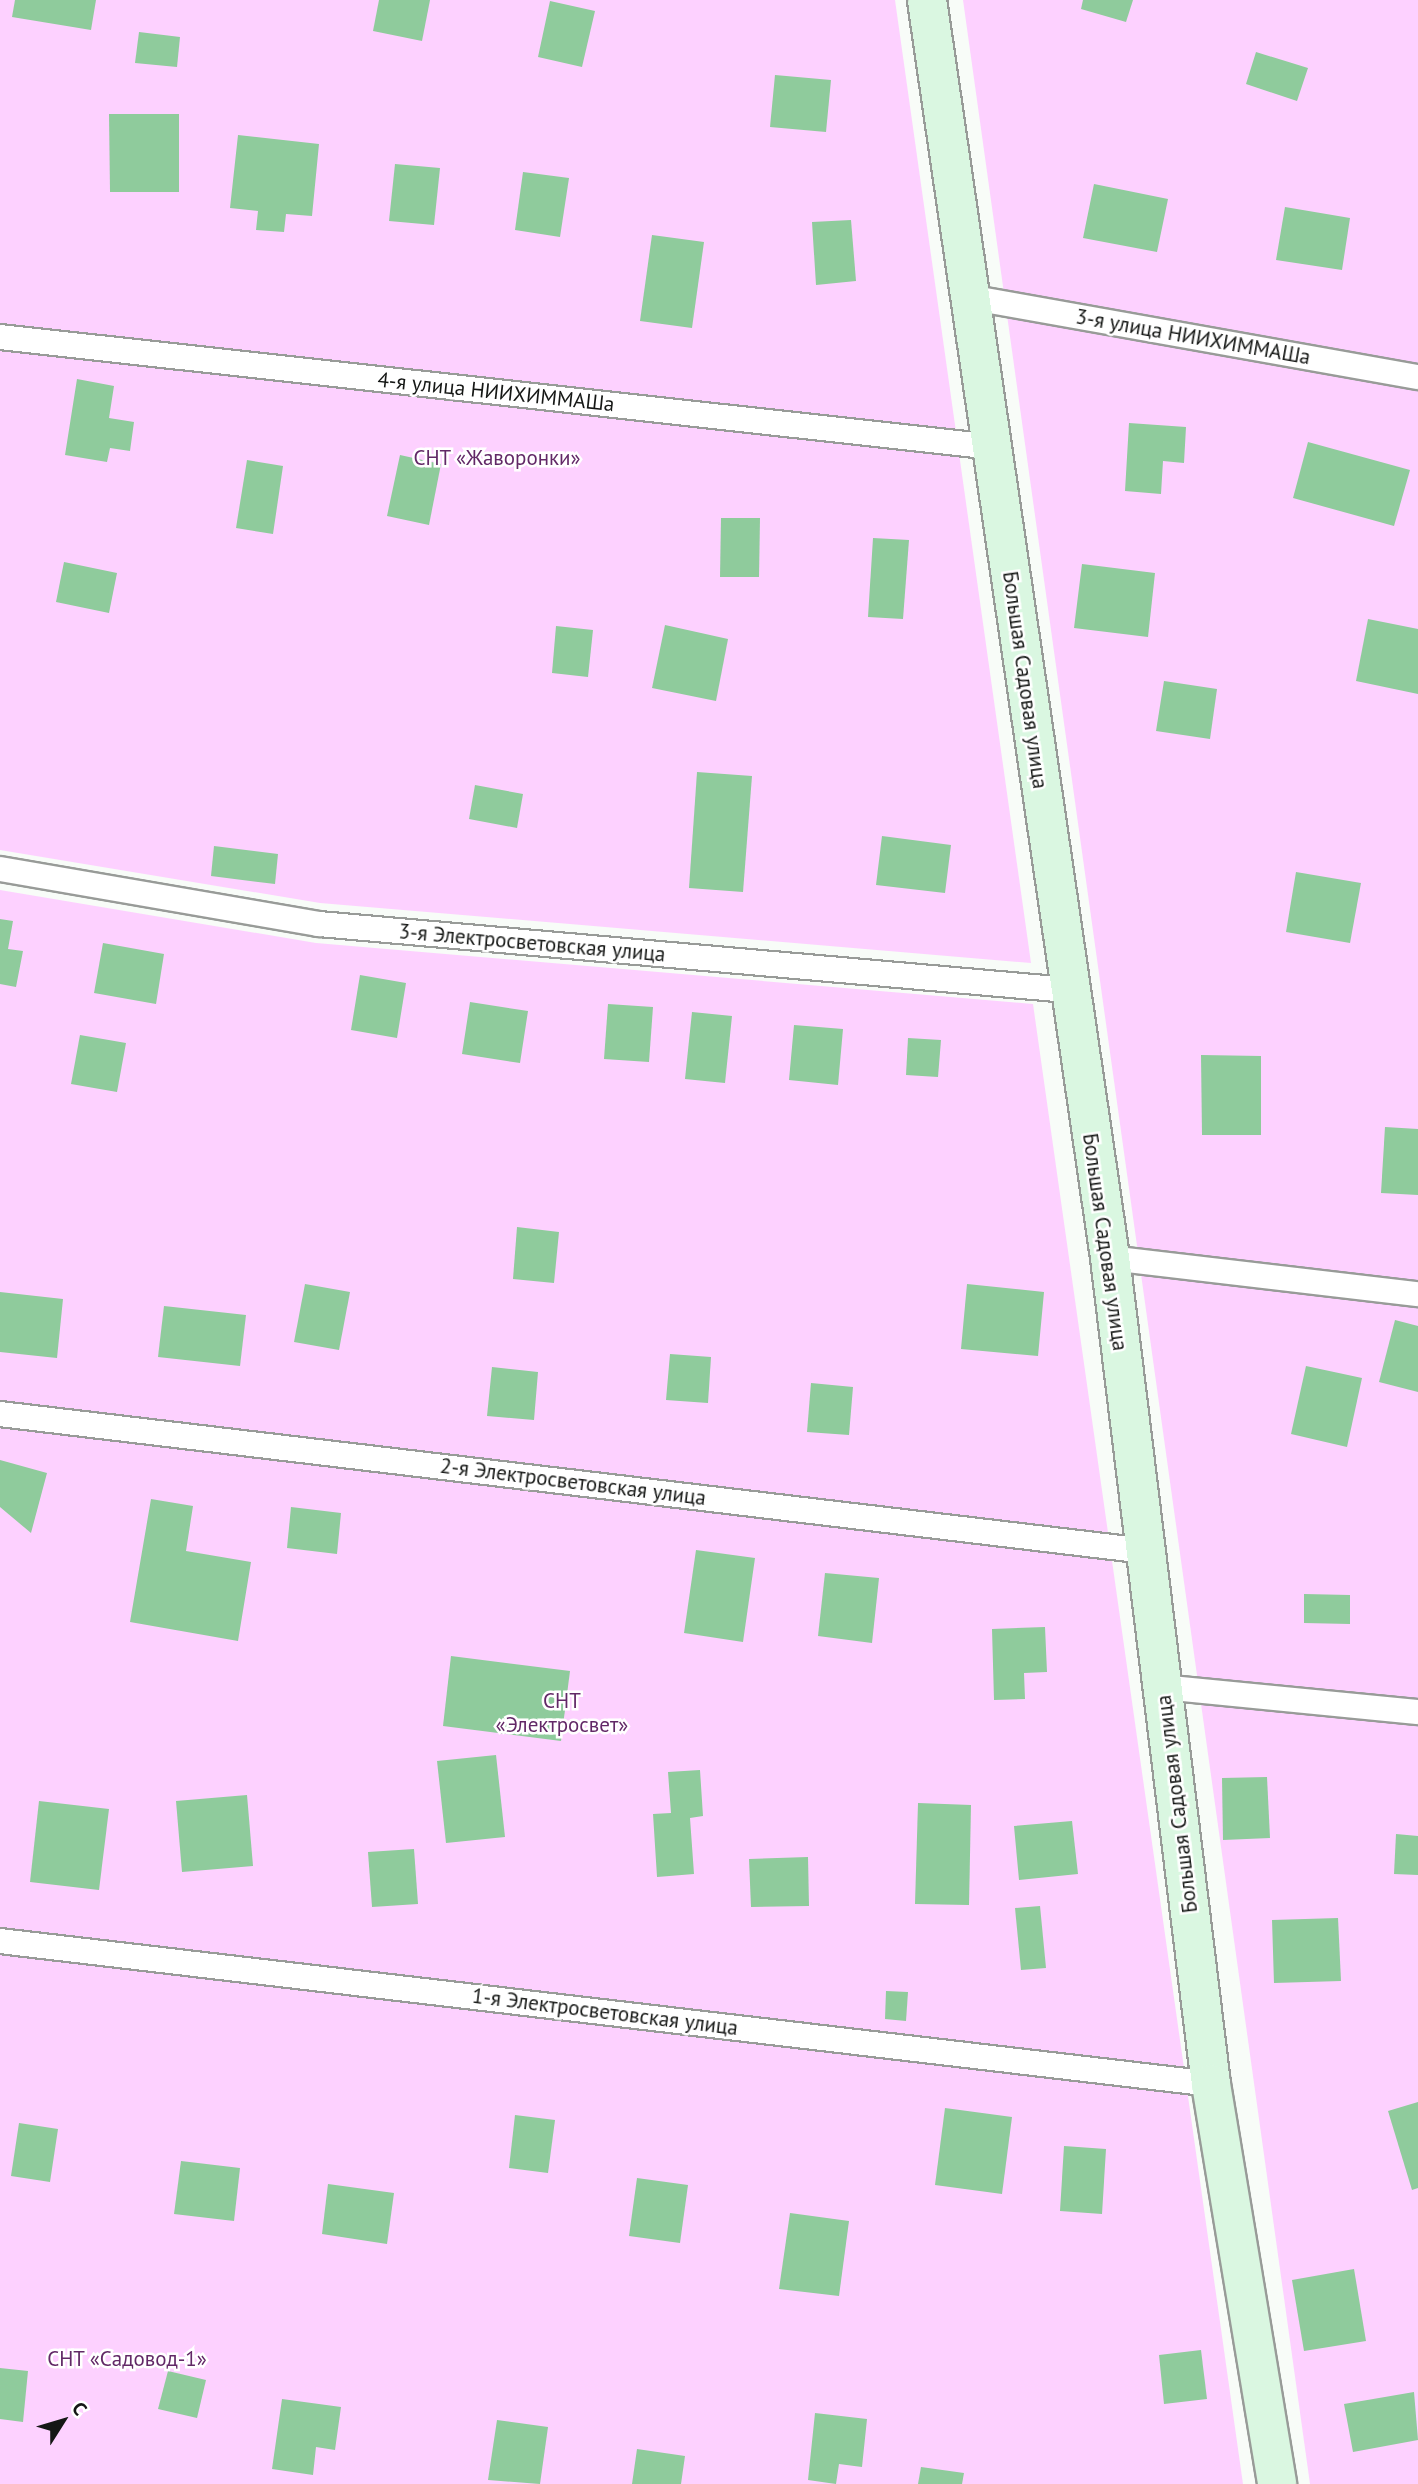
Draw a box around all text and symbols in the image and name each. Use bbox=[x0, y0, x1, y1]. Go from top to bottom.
street label: 3-я улица НИИХИММАШа bbox=[1074, 304, 1312, 370]
street label: 4-я улица НИИХИММАШа bbox=[376, 367, 616, 417]
park label: СНТ «Жаворонки» bbox=[413, 445, 581, 471]
street label: Большая Садовая улица bbox=[997, 570, 1053, 790]
street label: 3-я Электросветовская улица bbox=[398, 919, 666, 967]
street label: Большая Садовая улица bbox=[1077, 1132, 1133, 1352]
street label: 2-я Электросветовская улица bbox=[439, 1453, 707, 1511]
park label: СНТ «Электросвет» bbox=[496, 1688, 628, 1738]
street label: Большая Садовая улица bbox=[1151, 1694, 1203, 1914]
street label: 1-я Электросветовская улица bbox=[471, 1983, 739, 2041]
park label: СНТ «Садовод-1» bbox=[47, 2346, 207, 2372]
north arrow bbox=[28, 2386, 98, 2456]
text: С bbox=[67, 2397, 93, 2420]

